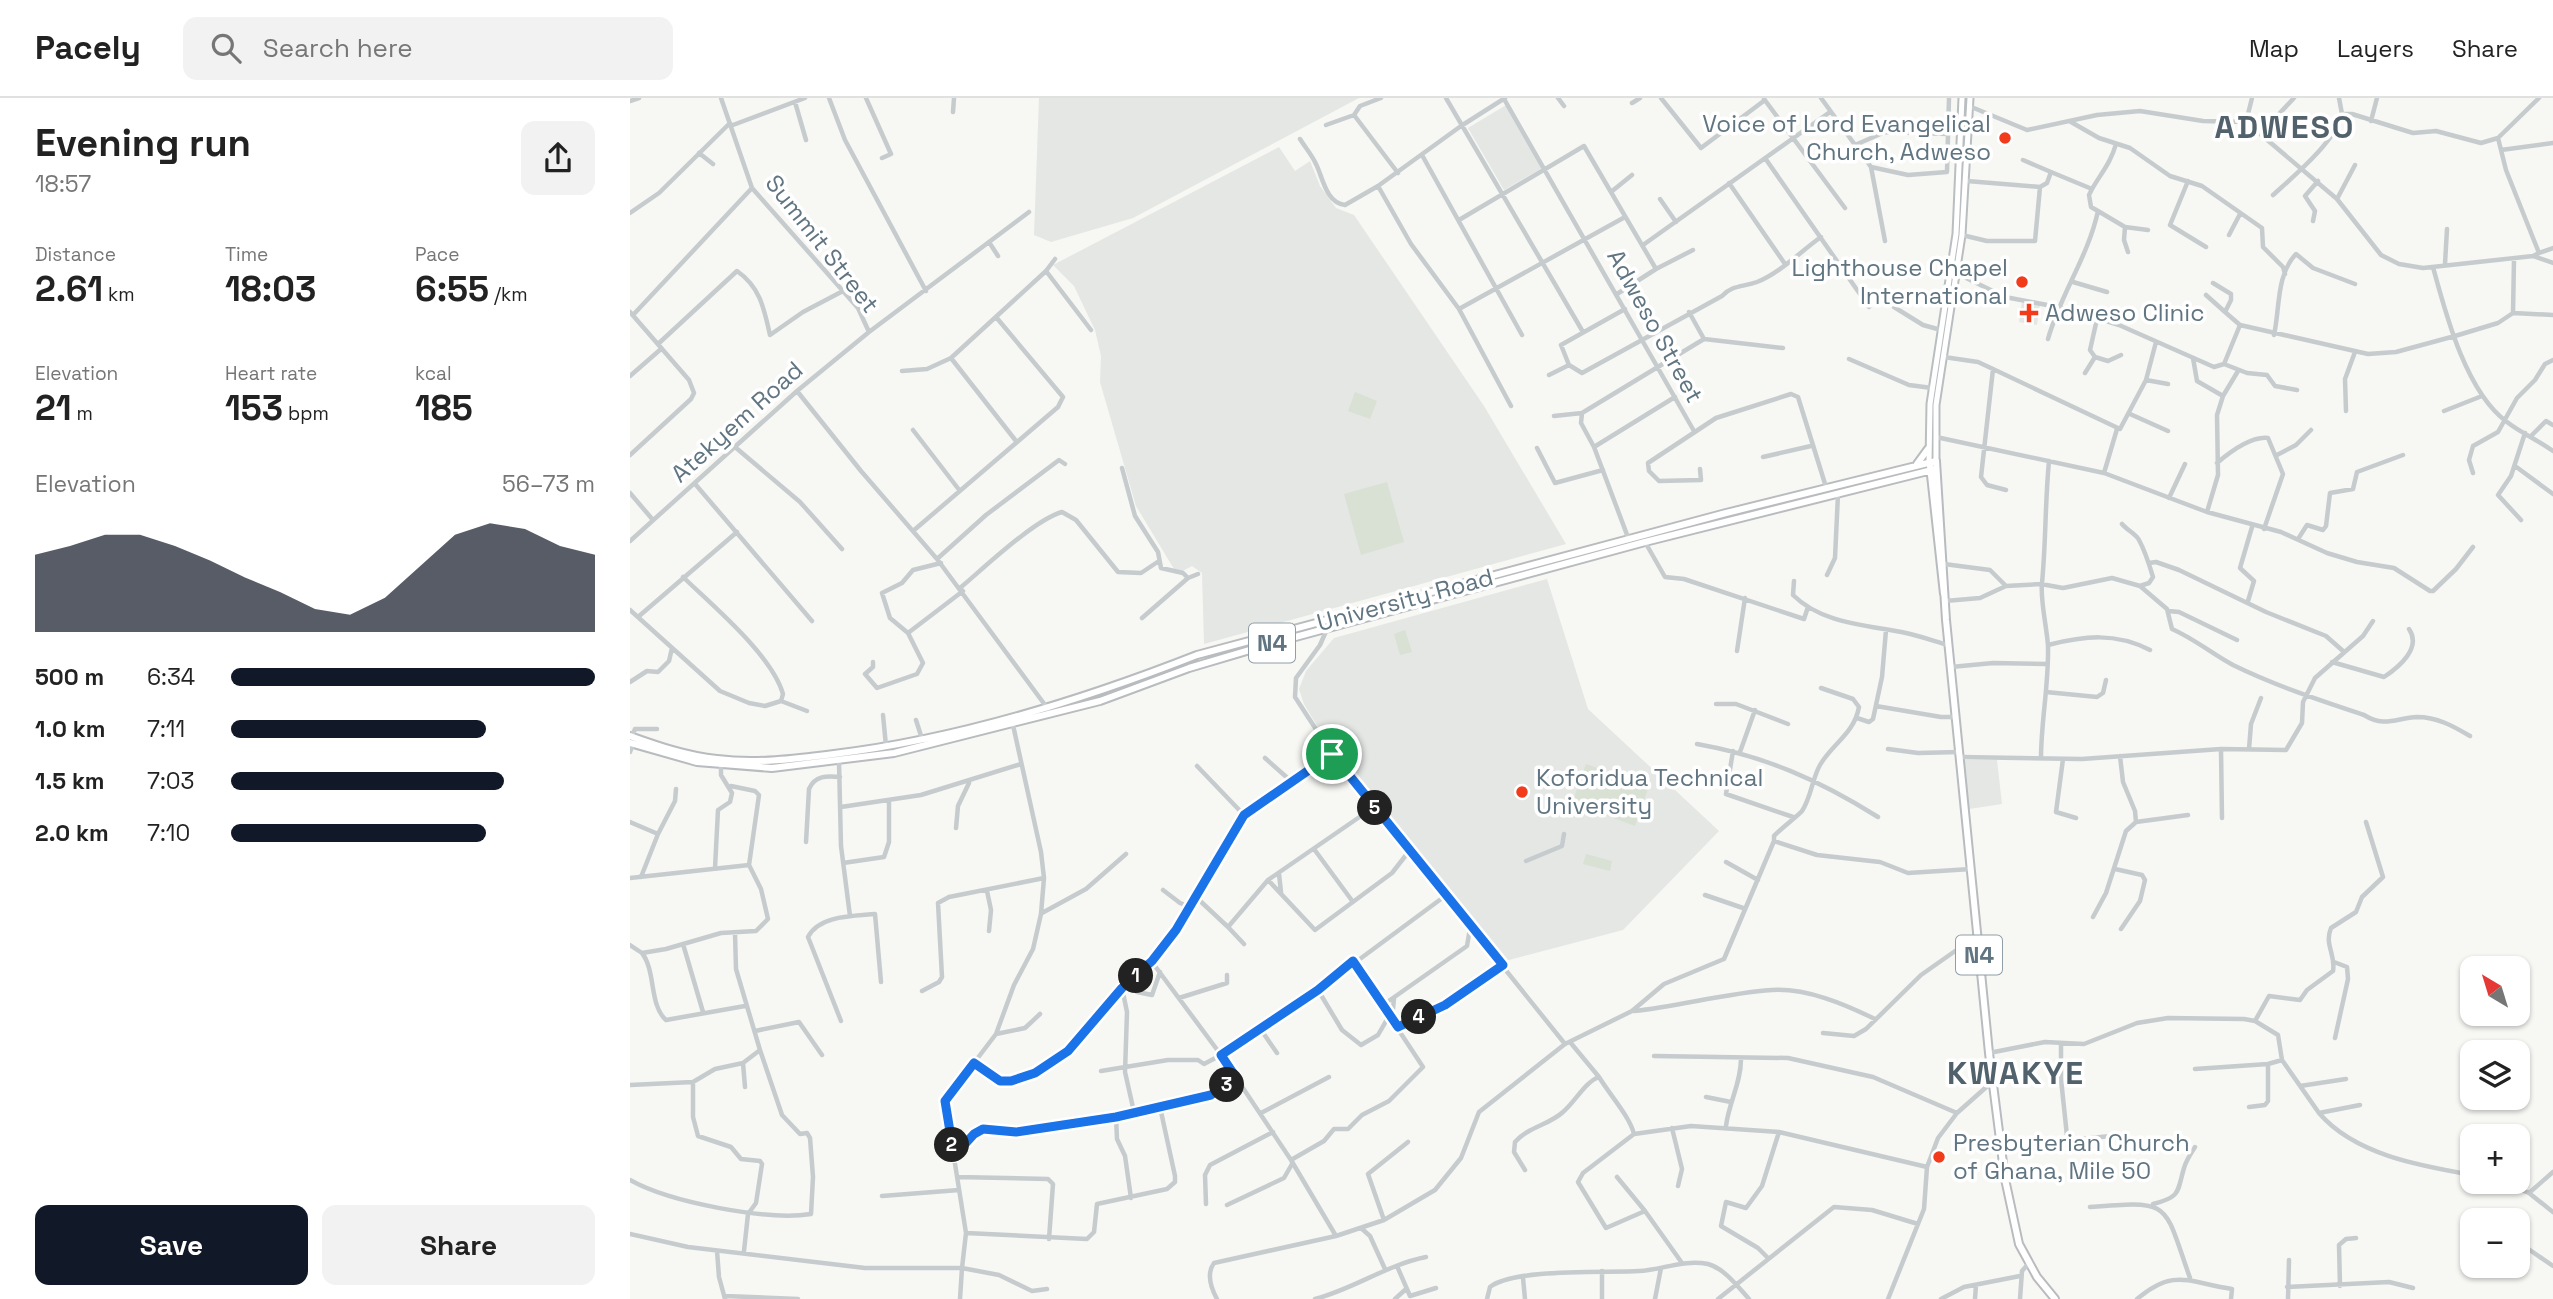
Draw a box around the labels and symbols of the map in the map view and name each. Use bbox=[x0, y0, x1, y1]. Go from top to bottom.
district label: ADWESO bbox=[2215, 107, 2355, 147]
place label: Voice of Lord Evangelical Church, Adweso bbox=[1702, 108, 1991, 167]
marker: Voice of Lord Evangelical Church, Adweso bbox=[1997, 130, 2013, 146]
street label: Summit Street bbox=[759, 168, 886, 319]
street label: Adweso Street bbox=[1600, 244, 1710, 408]
place label: Lighthouse Chapel International bbox=[1791, 252, 2008, 311]
marker: Lighthouse Chapel International bbox=[2014, 274, 2030, 290]
place label: Adweso Clinic bbox=[2045, 297, 2205, 328]
marker: Adweso Clinic bbox=[2019, 303, 2039, 323]
street label: Atekyem Road bbox=[664, 354, 809, 489]
street label: University Road bbox=[1313, 561, 1496, 638]
road number: N4 bbox=[1249, 624, 1295, 663]
pin bbox=[1302, 724, 1362, 784]
place label: Koforidua Technical University bbox=[1536, 762, 1763, 821]
marker: Koforidua Technical University bbox=[1514, 784, 1530, 800]
pin: 5 bbox=[1358, 790, 1392, 826]
road number: N4 bbox=[1956, 936, 2002, 974]
north arrow bbox=[2460, 956, 2530, 1026]
pin: 1 bbox=[1119, 958, 1154, 994]
pin: 4 bbox=[1402, 1000, 1436, 1034]
district label: KWAKYE bbox=[1947, 1053, 2085, 1093]
pin: 3 bbox=[1210, 1068, 1244, 1102]
place label: Presbyterian Church of Ghana, Mile 50 bbox=[1953, 1127, 2190, 1186]
pin: 2 bbox=[934, 1128, 970, 1162]
marker: Presbyterian Church of Ghana, Mile 50 bbox=[1931, 1149, 1947, 1165]

